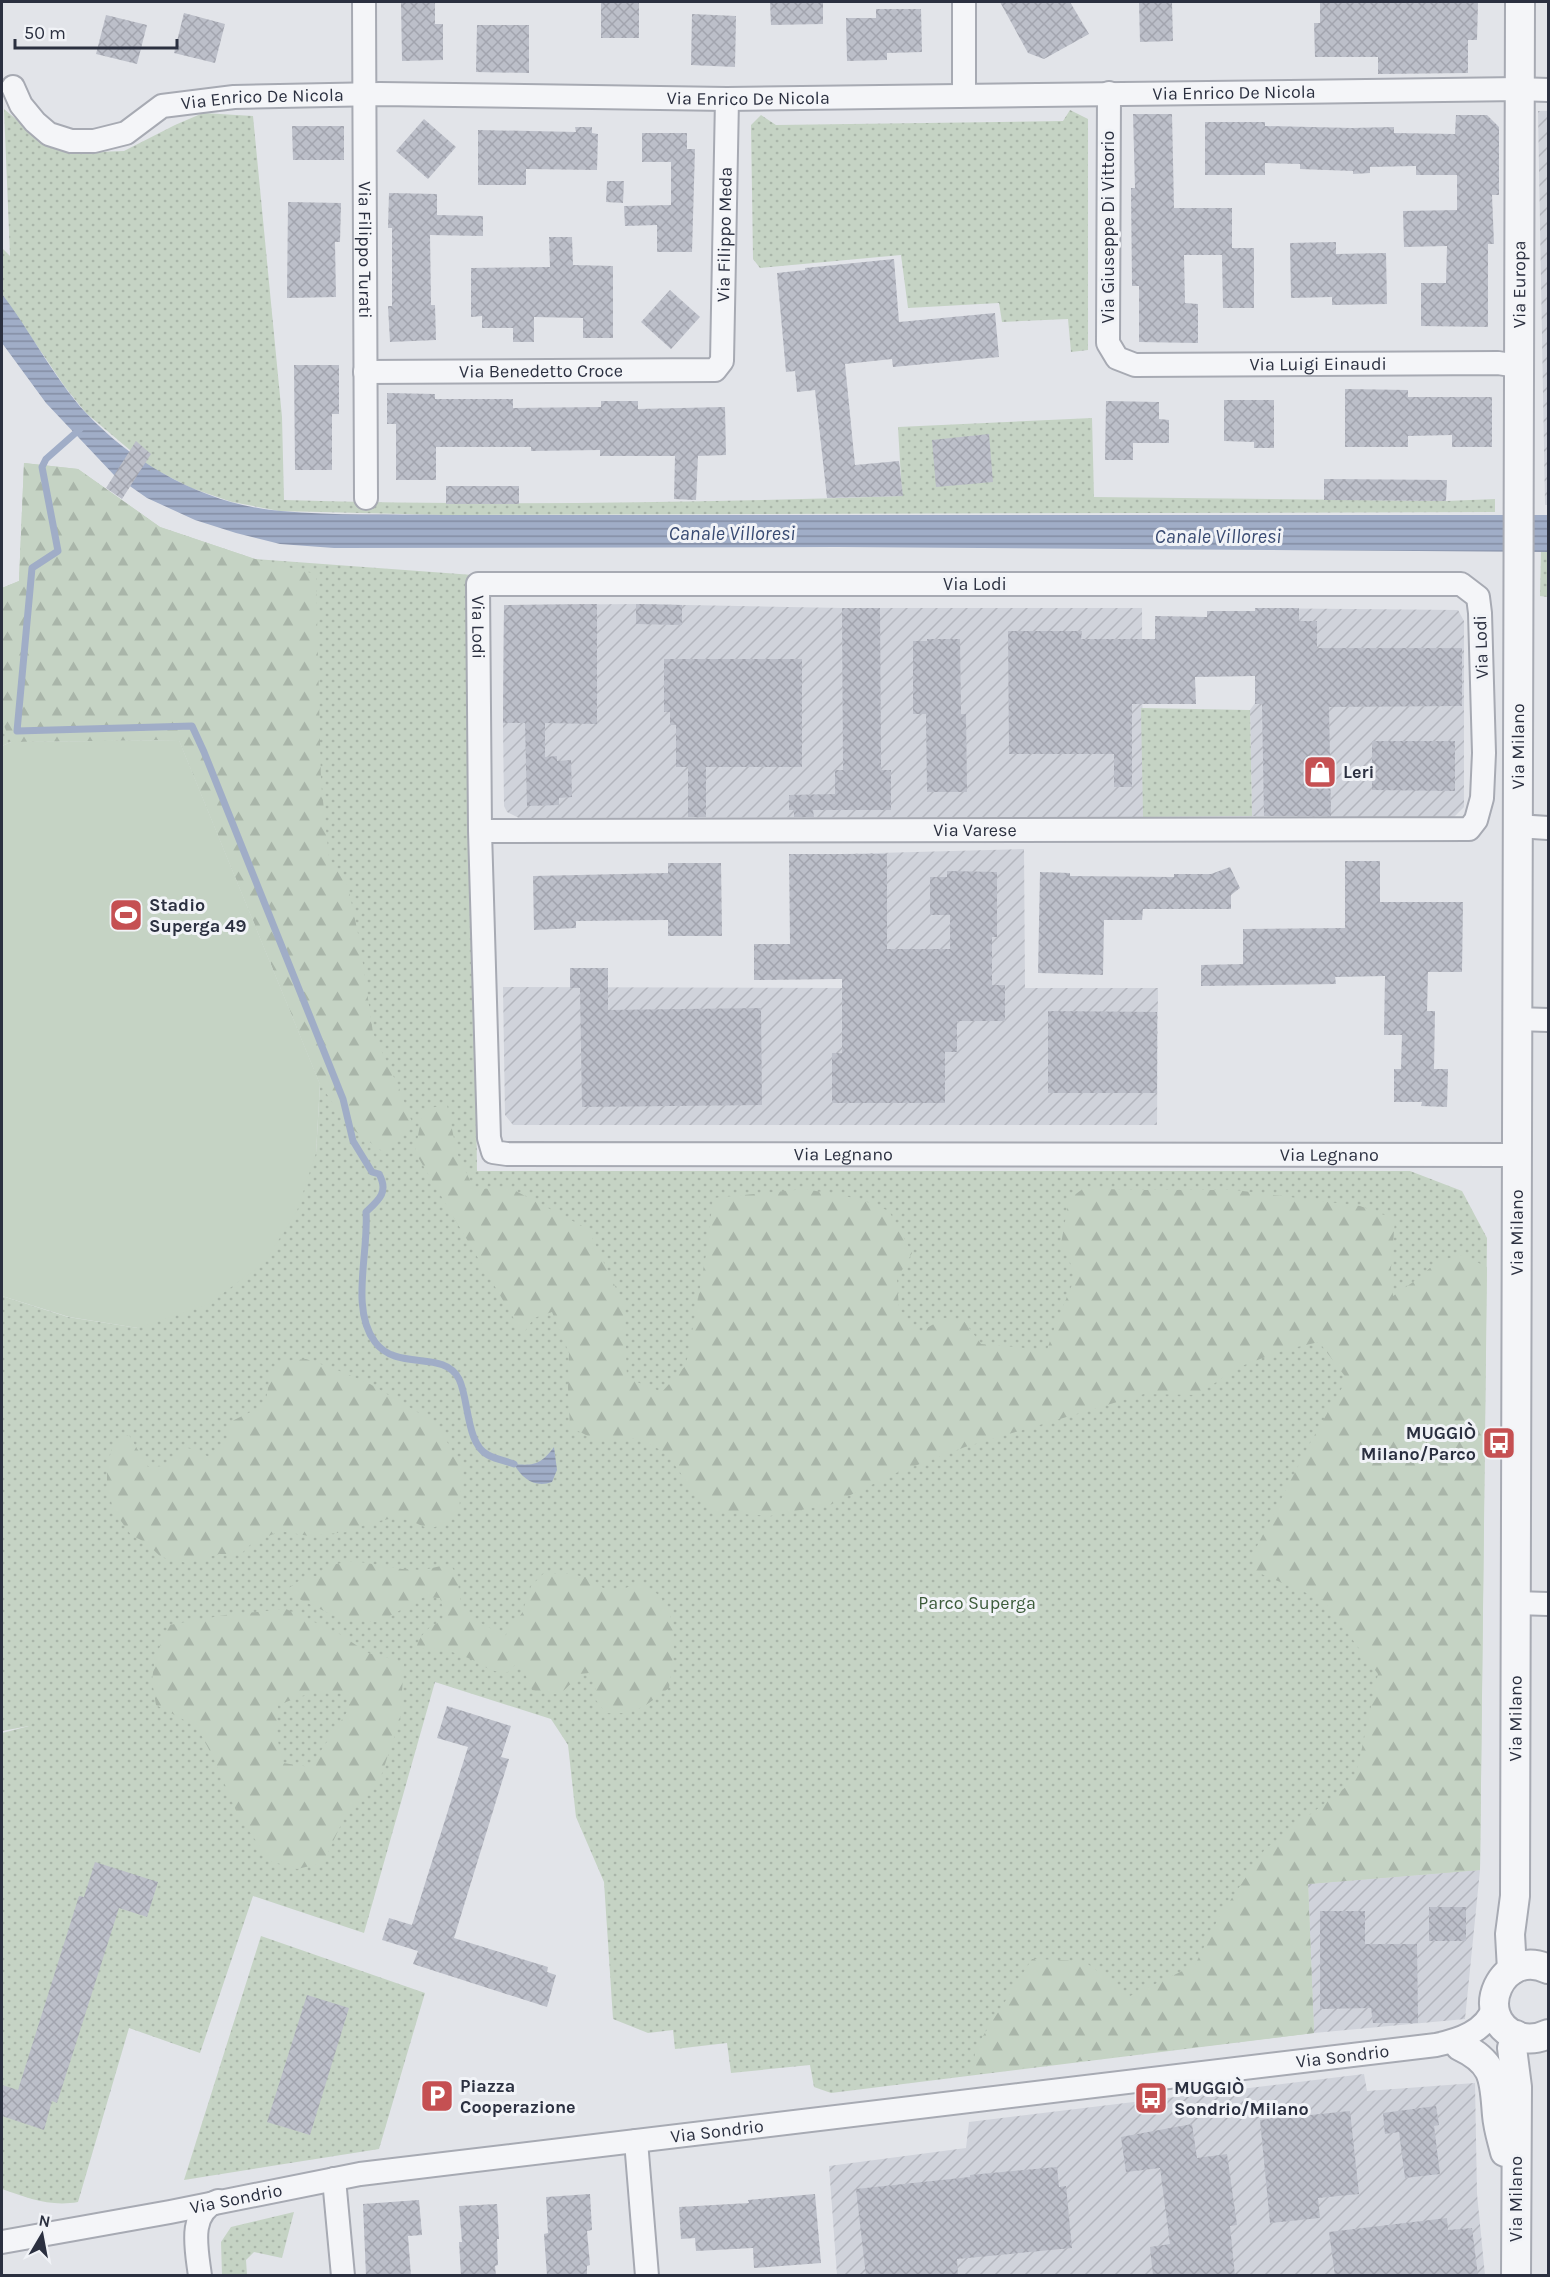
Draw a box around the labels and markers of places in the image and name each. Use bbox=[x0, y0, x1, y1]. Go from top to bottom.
shop icon: Leri bbox=[1302, 754, 1338, 790]
place label: Leri bbox=[1343, 761, 1374, 783]
place label: Stadio Superga 49 bbox=[149, 894, 246, 937]
sports icon: Stadio Superga 49 bbox=[108, 897, 144, 933]
place label: MUGGIÒ Milano/Parco bbox=[1361, 1421, 1476, 1465]
bus stop icon: MUGGIÒ Milano/Parco bbox=[1481, 1425, 1517, 1461]
place label: Piazza Cooperazione bbox=[460, 2075, 576, 2118]
place label: MUGGIÒ Sondrio/Milano bbox=[1174, 2076, 1309, 2120]
parking icon: Piazza Cooperazione bbox=[419, 2078, 455, 2114]
bus stop icon: MUGGIÒ Sondrio/Milano bbox=[1133, 2080, 1169, 2116]

